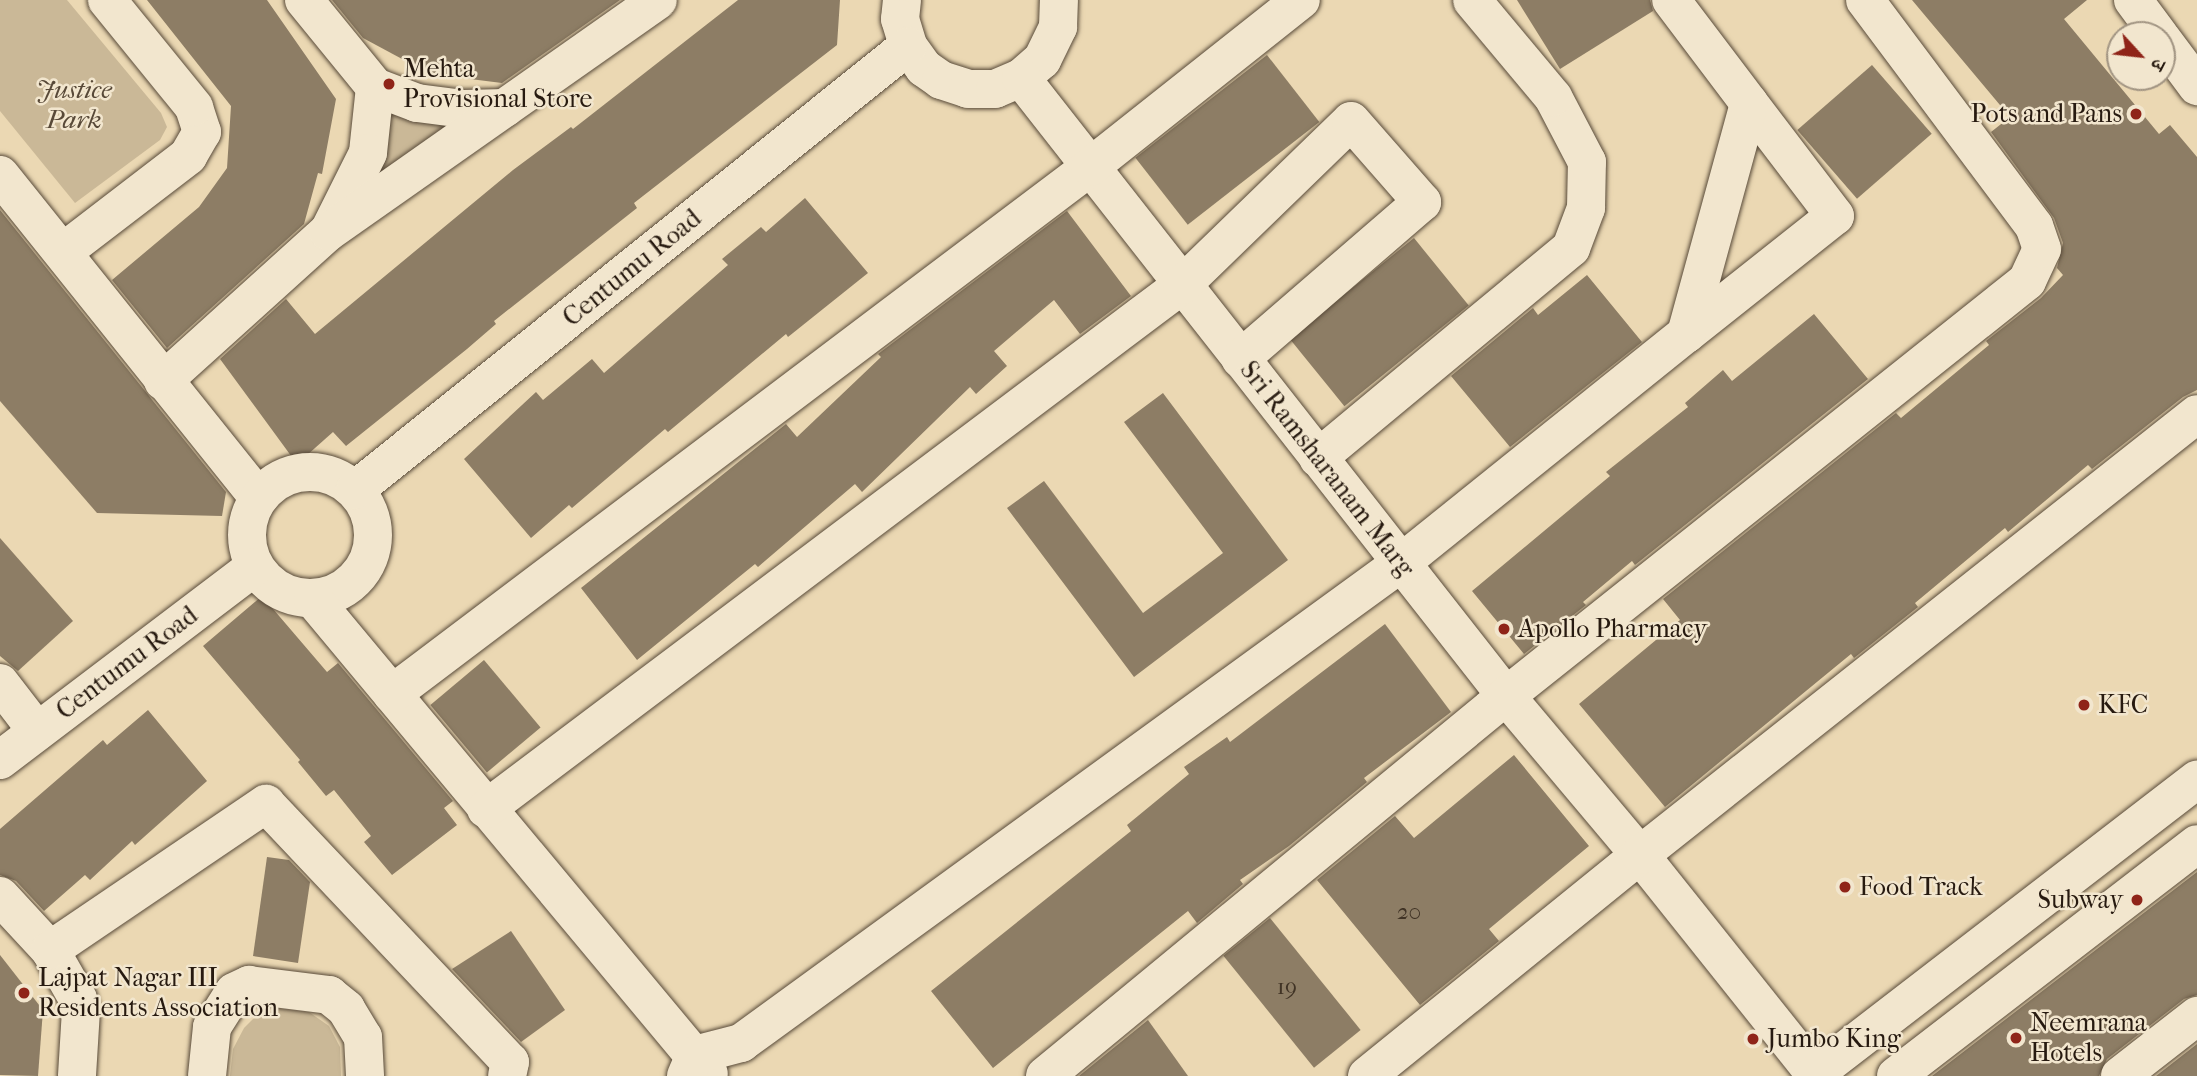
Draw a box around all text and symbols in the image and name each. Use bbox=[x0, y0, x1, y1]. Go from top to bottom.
north arrow bbox=[2106, 21, 2176, 91]
place label: Mehta Provisional Store bbox=[403, 53, 592, 114]
text: उ bbox=[2146, 55, 2170, 74]
park label: Justice Park bbox=[36, 74, 112, 136]
marker: Mehta Provisional Store bbox=[381, 76, 397, 92]
place label: Pots and Pans bbox=[1970, 98, 2122, 130]
marker: Pots and Pans bbox=[2128, 106, 2144, 122]
street label: Centumu Road bbox=[557, 203, 707, 333]
street label: Sri Ramsharanam Marg bbox=[1233, 355, 1421, 583]
street label: Centumu Road bbox=[50, 600, 204, 726]
place label: Apollo Pharmacy bbox=[1518, 613, 1707, 645]
marker: Apollo Pharmacy bbox=[1496, 621, 1512, 637]
place label: KFC bbox=[2098, 689, 2148, 721]
marker: KFC bbox=[2076, 697, 2092, 713]
place label: Food Track bbox=[1859, 871, 1983, 903]
marker: Food Track bbox=[1837, 879, 1853, 895]
place label: Subway bbox=[2037, 884, 2123, 916]
marker: Subway bbox=[2129, 892, 2145, 908]
house number: 20 bbox=[1397, 898, 1421, 926]
place label: Lajpat Nagar III Residents Association bbox=[38, 962, 278, 1024]
house number: 19 bbox=[1277, 973, 1297, 1001]
marker: Lajpat Nagar III Residents Association bbox=[16, 985, 32, 1001]
place label: Neemrana Hotels bbox=[2030, 1007, 2147, 1068]
place label: Jumbo King bbox=[1767, 1023, 1901, 1055]
marker: Neemrana Hotels bbox=[2008, 1030, 2024, 1046]
marker: Jumbo King bbox=[1745, 1031, 1761, 1047]

